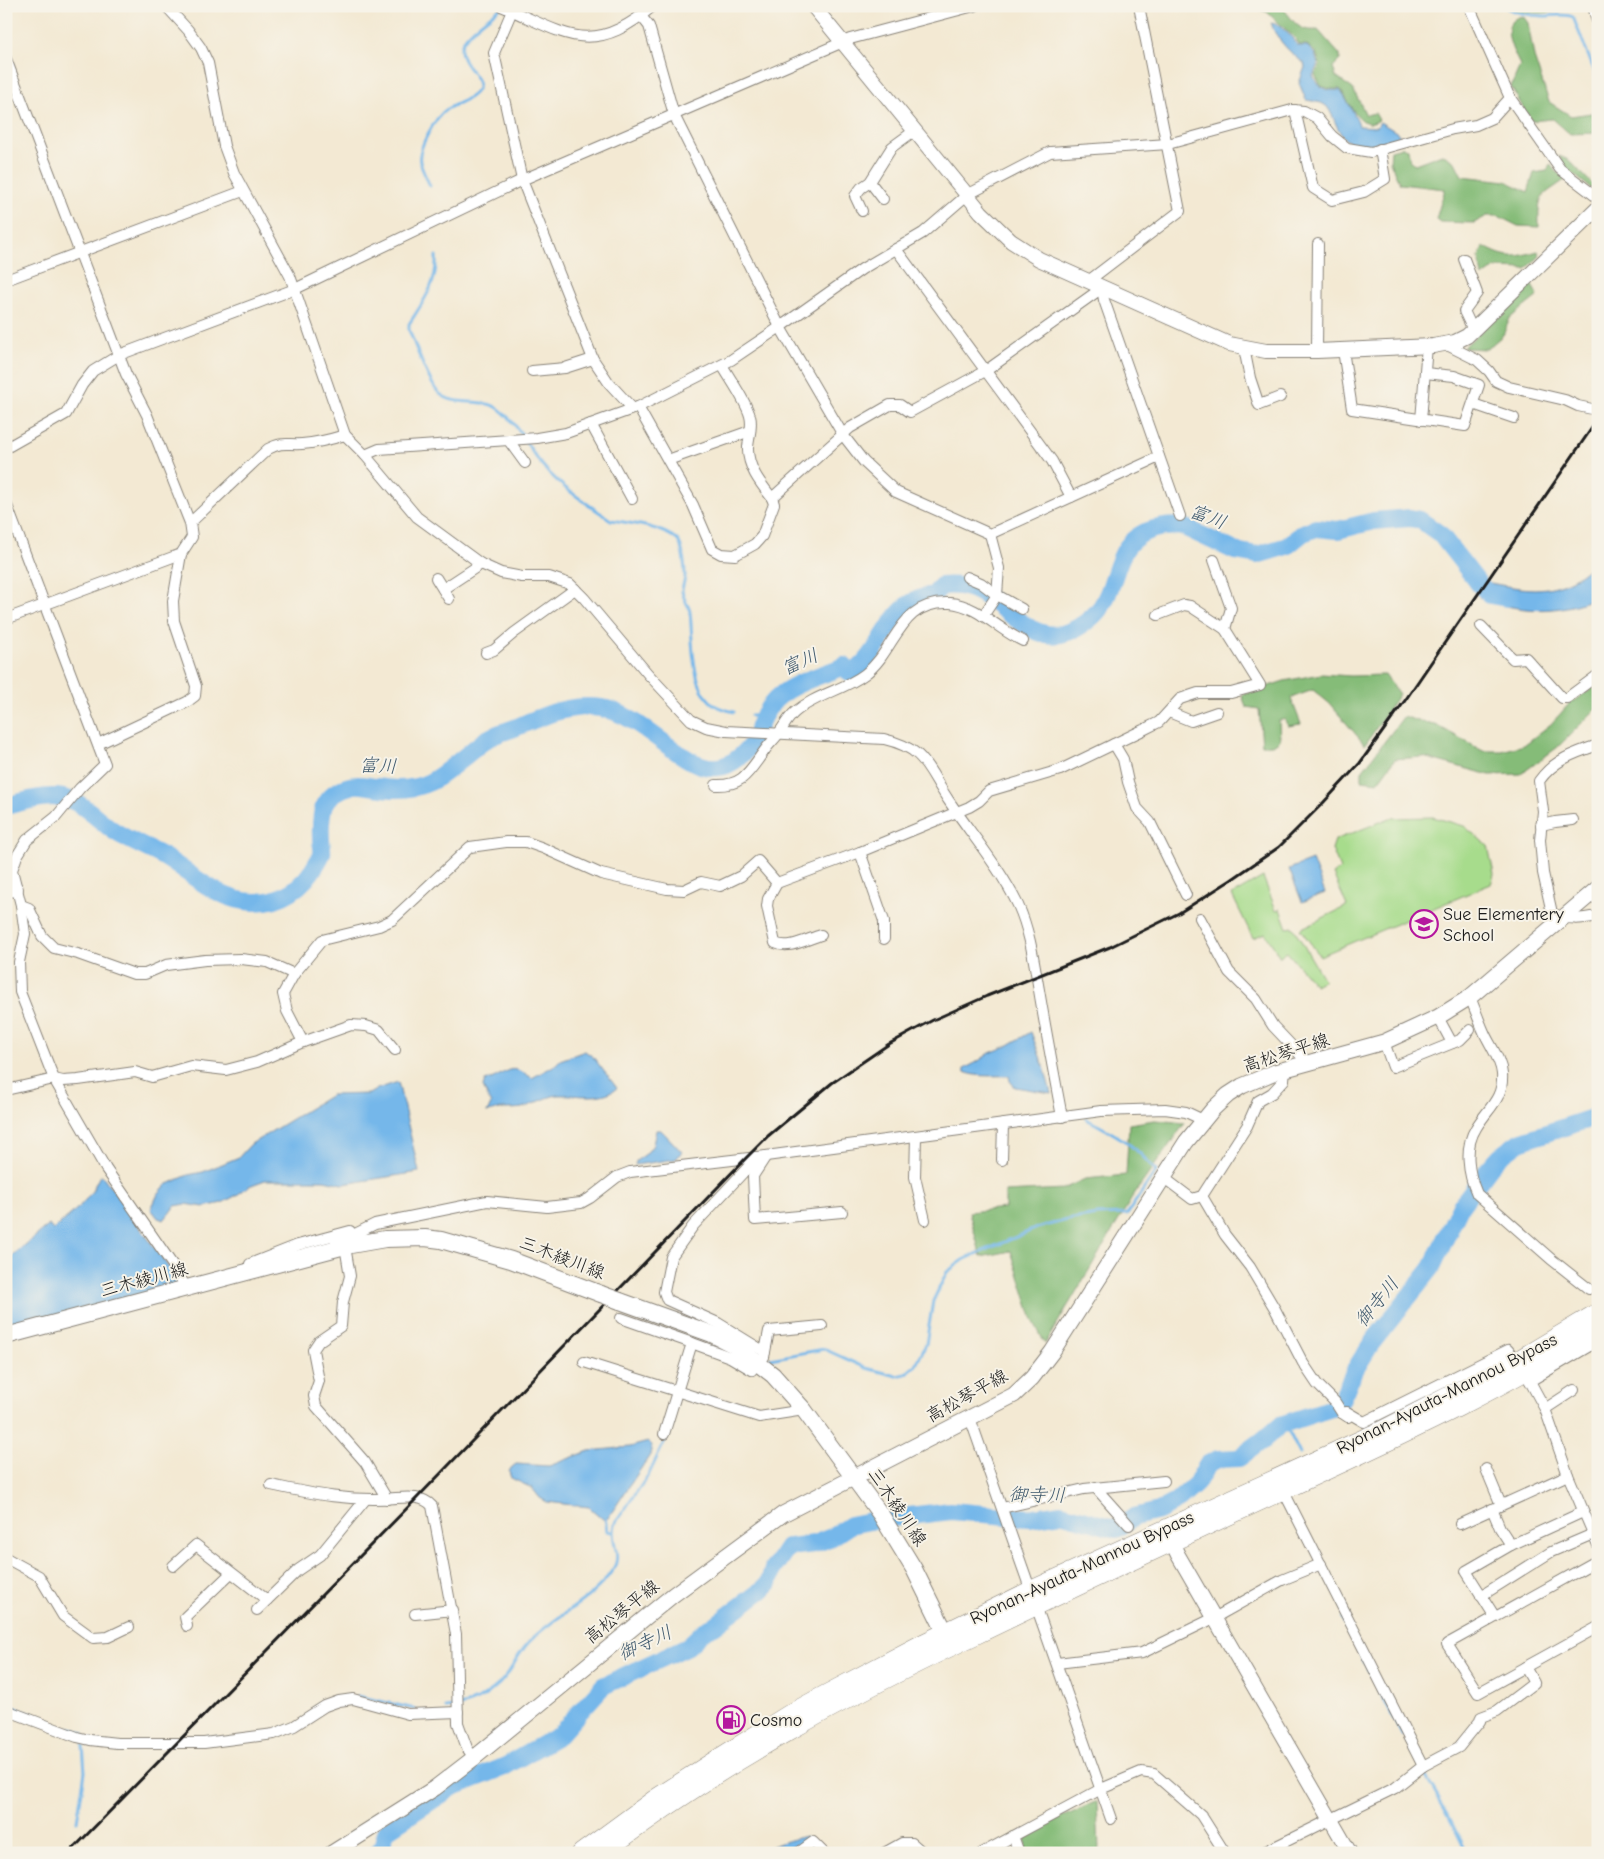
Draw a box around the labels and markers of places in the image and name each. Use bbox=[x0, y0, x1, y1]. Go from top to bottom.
place label: Sue Elementery School bbox=[1443, 904, 1565, 946]
school or university icon: Sue Elementery School bbox=[1409, 909, 1439, 939]
fuel station icon: Cosmo bbox=[716, 1705, 746, 1735]
place label: Cosmo bbox=[750, 1710, 802, 1731]

